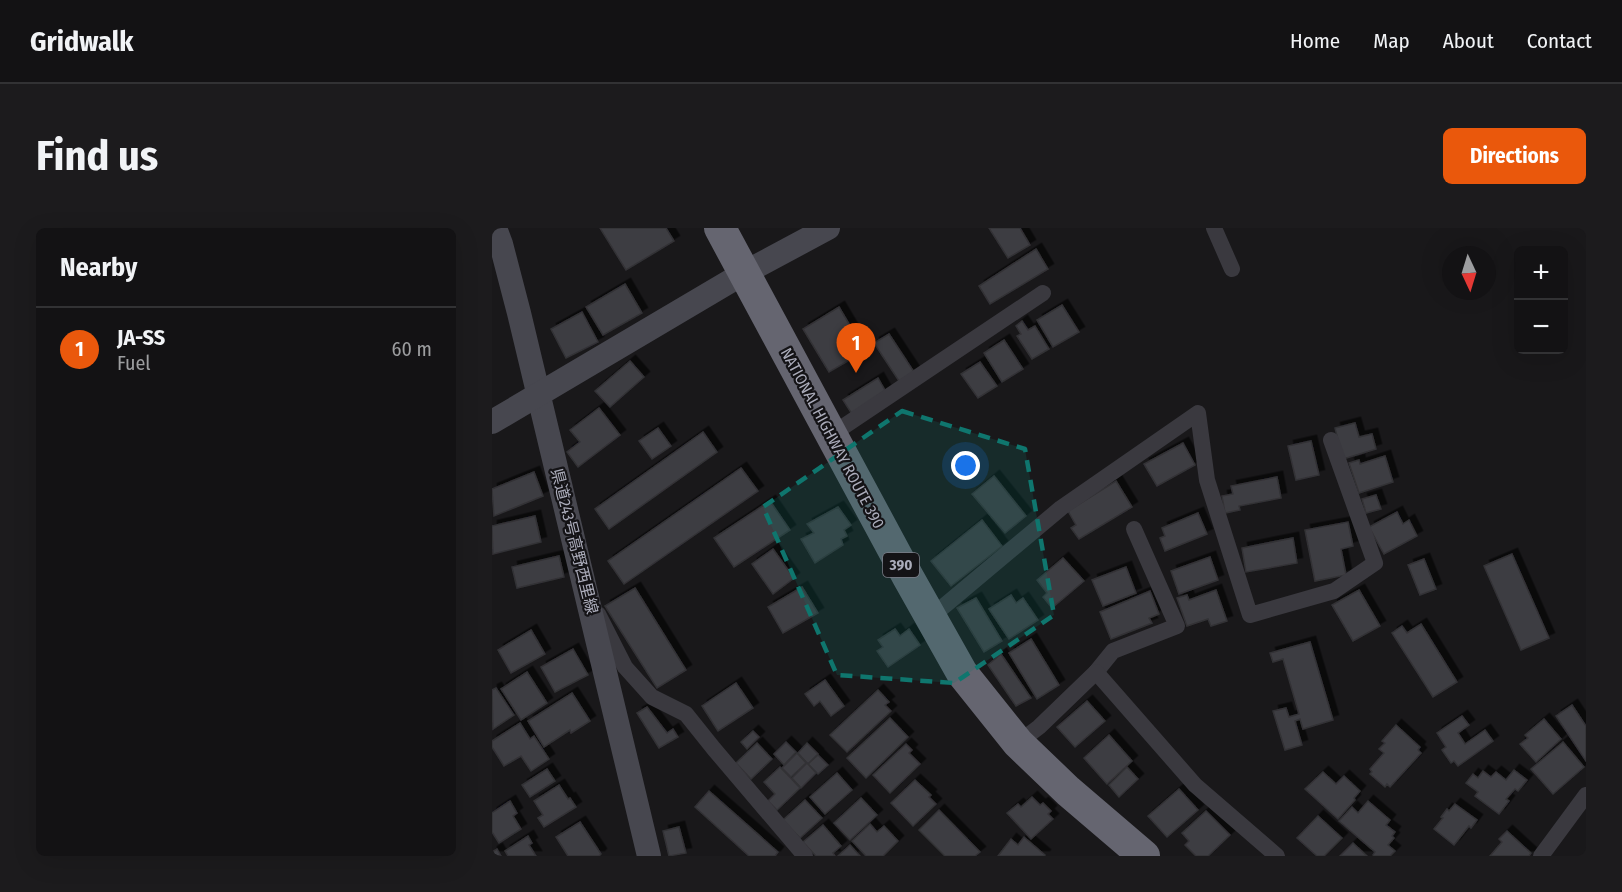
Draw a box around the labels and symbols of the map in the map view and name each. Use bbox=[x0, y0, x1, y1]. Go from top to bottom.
north arrow bbox=[1442, 246, 1496, 300]
pin: 1 bbox=[836, 324, 876, 373]
street label: NATIONAL HIGHWAY ROUTE 390 bbox=[777, 345, 888, 532]
your location bbox=[951, 451, 980, 480]
street label: 県道243号高野西里線 bbox=[547, 466, 602, 616]
road number: 390 bbox=[883, 553, 919, 577]

